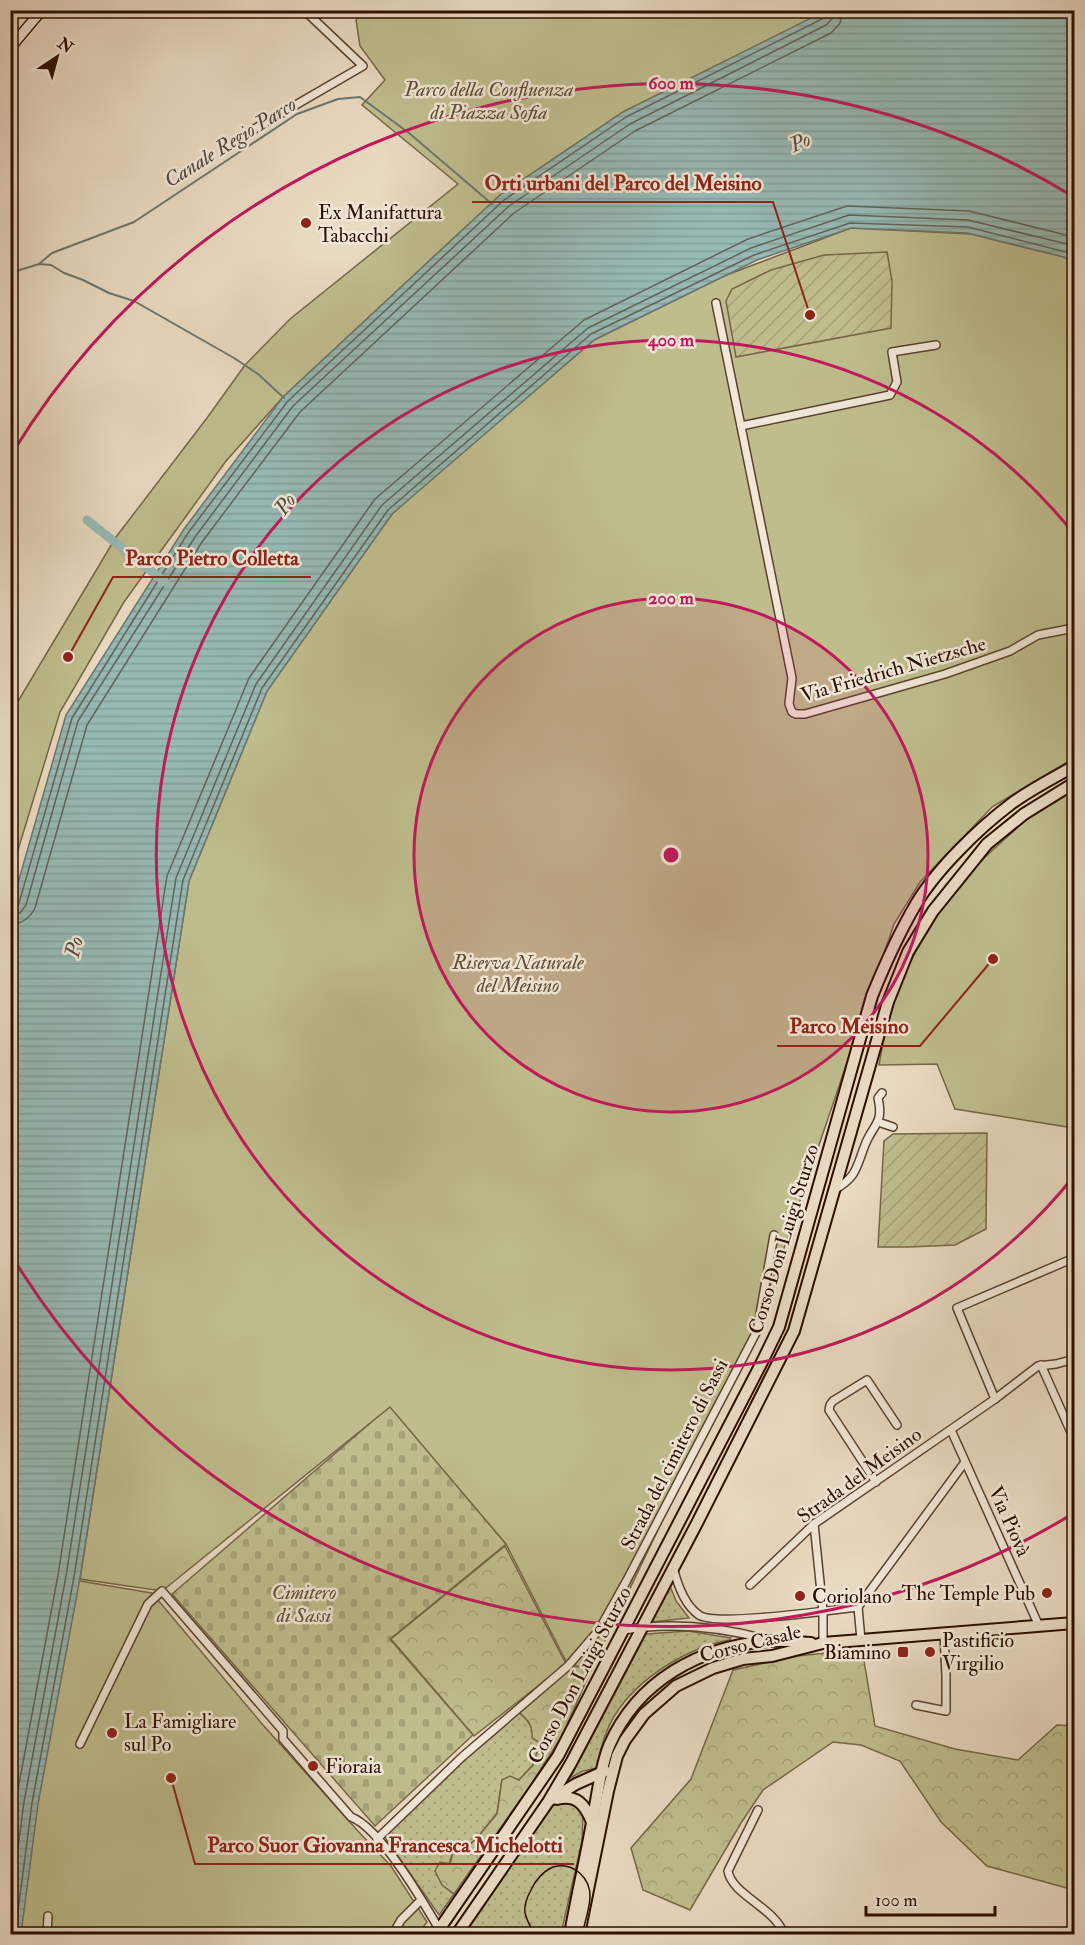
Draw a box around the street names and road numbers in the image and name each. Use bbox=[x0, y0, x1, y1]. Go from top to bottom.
street label: Via Friedrich Nietzsche bbox=[798, 631, 989, 708]
street label: Corso Don Luigi Sturzo bbox=[743, 1141, 824, 1337]
street label: Strada del cimitero di Sassi bbox=[615, 1355, 733, 1554]
street label: Strada del Meisino bbox=[792, 1422, 926, 1529]
street label: Via Piovà bbox=[983, 1482, 1037, 1561]
street label: Corso Don Luigi Sturzo bbox=[522, 1582, 637, 1768]
street label: Corso Casale bbox=[697, 1619, 803, 1668]

